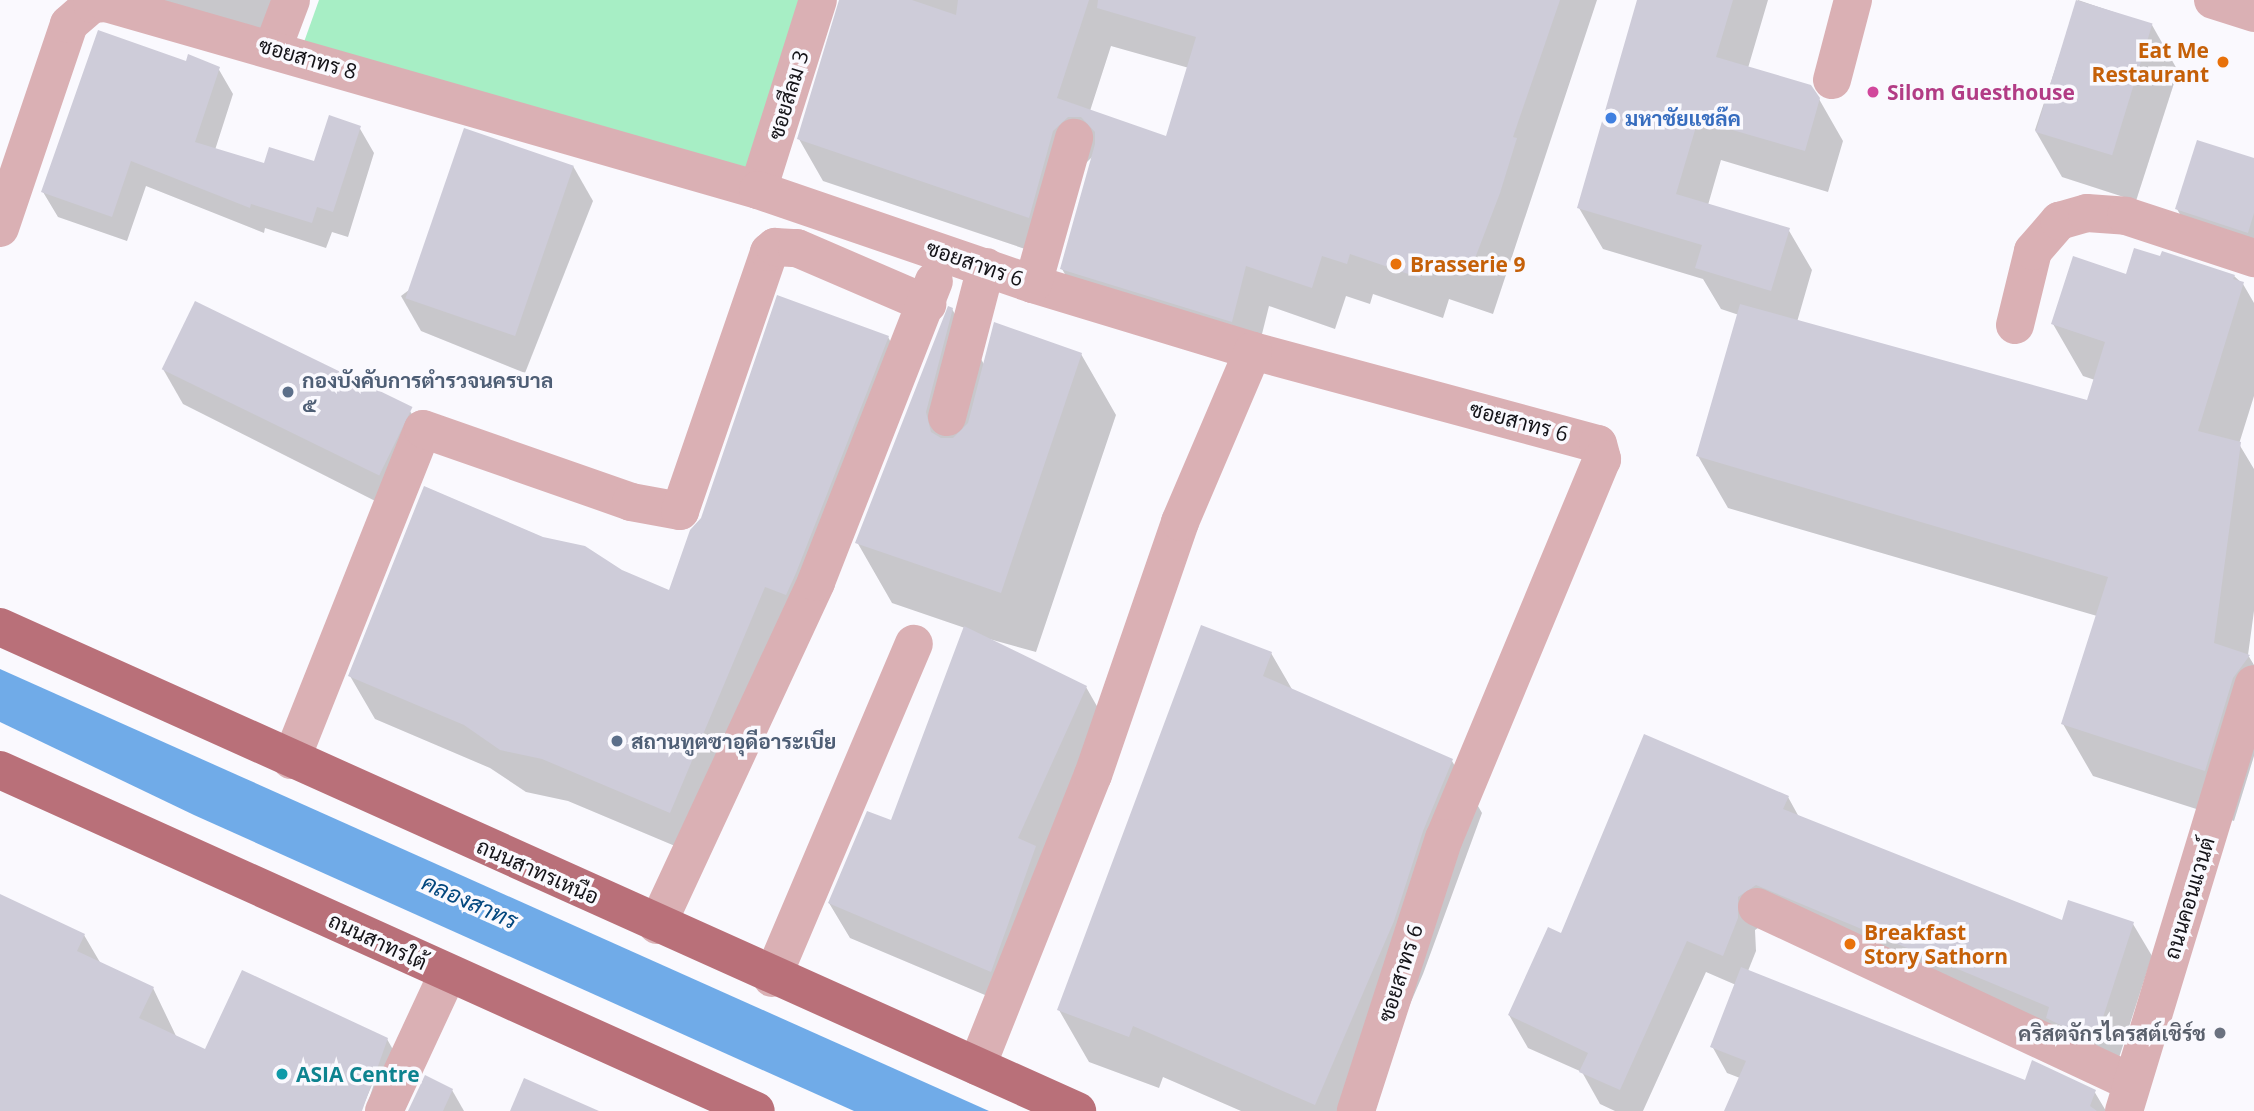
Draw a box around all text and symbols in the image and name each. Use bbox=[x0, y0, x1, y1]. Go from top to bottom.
street label: ซอยสาทร 8 bbox=[256, 32, 360, 84]
place label: Eat Me Restaurant bbox=[2092, 37, 2209, 87]
street label: ซอยสีลม 3 bbox=[763, 47, 813, 143]
marker: Eat Me Restaurant bbox=[2215, 54, 2231, 70]
place label: Silom Guesthouse bbox=[1887, 79, 2075, 105]
marker: Silom Guesthouse bbox=[1865, 84, 1881, 100]
place label: มหาชัยแชล๊ค bbox=[1625, 105, 1741, 131]
marker: มหาชัยแชล๊ค bbox=[1603, 110, 1619, 126]
street label: ซอยสาทร 6 bbox=[923, 235, 1027, 291]
place label: Brasserie 9 bbox=[1410, 251, 1525, 277]
marker: Brasserie 9 bbox=[1388, 256, 1404, 272]
place label: กองบังคับการตำรวจนครบาล ๕ bbox=[302, 367, 553, 417]
marker: กองบังคับการตำรวจนครบาล ๕ bbox=[280, 384, 296, 400]
street label: ซอยสาทร 6 bbox=[1467, 396, 1571, 446]
place label: สถานทูตซาอุดีอาระเบีย bbox=[631, 728, 836, 754]
marker: สถานทูตซาอุดีอาระเบีย bbox=[609, 733, 625, 749]
street label: ถนนสาทรเหนือ bbox=[473, 833, 603, 909]
street label: ถนนคอนแวนต์ bbox=[2158, 834, 2220, 962]
water label: คลองสาทร bbox=[418, 868, 522, 934]
street label: ถนนสาทรใต้ bbox=[325, 907, 431, 975]
place label: Breakfast Story Sathorn bbox=[1864, 919, 2008, 969]
street label: ซอยสาทร 6 bbox=[1372, 921, 1428, 1025]
marker: Breakfast Story Sathorn bbox=[1842, 936, 1858, 952]
place label: คริสตจักรไครสต์เชิร์ช bbox=[2018, 1020, 2206, 1046]
marker: คริสตจักรไครสต์เชิร์ช bbox=[2212, 1025, 2228, 1041]
place label: ASIA Centre bbox=[296, 1061, 420, 1087]
marker: ASIA Centre bbox=[274, 1066, 290, 1082]

